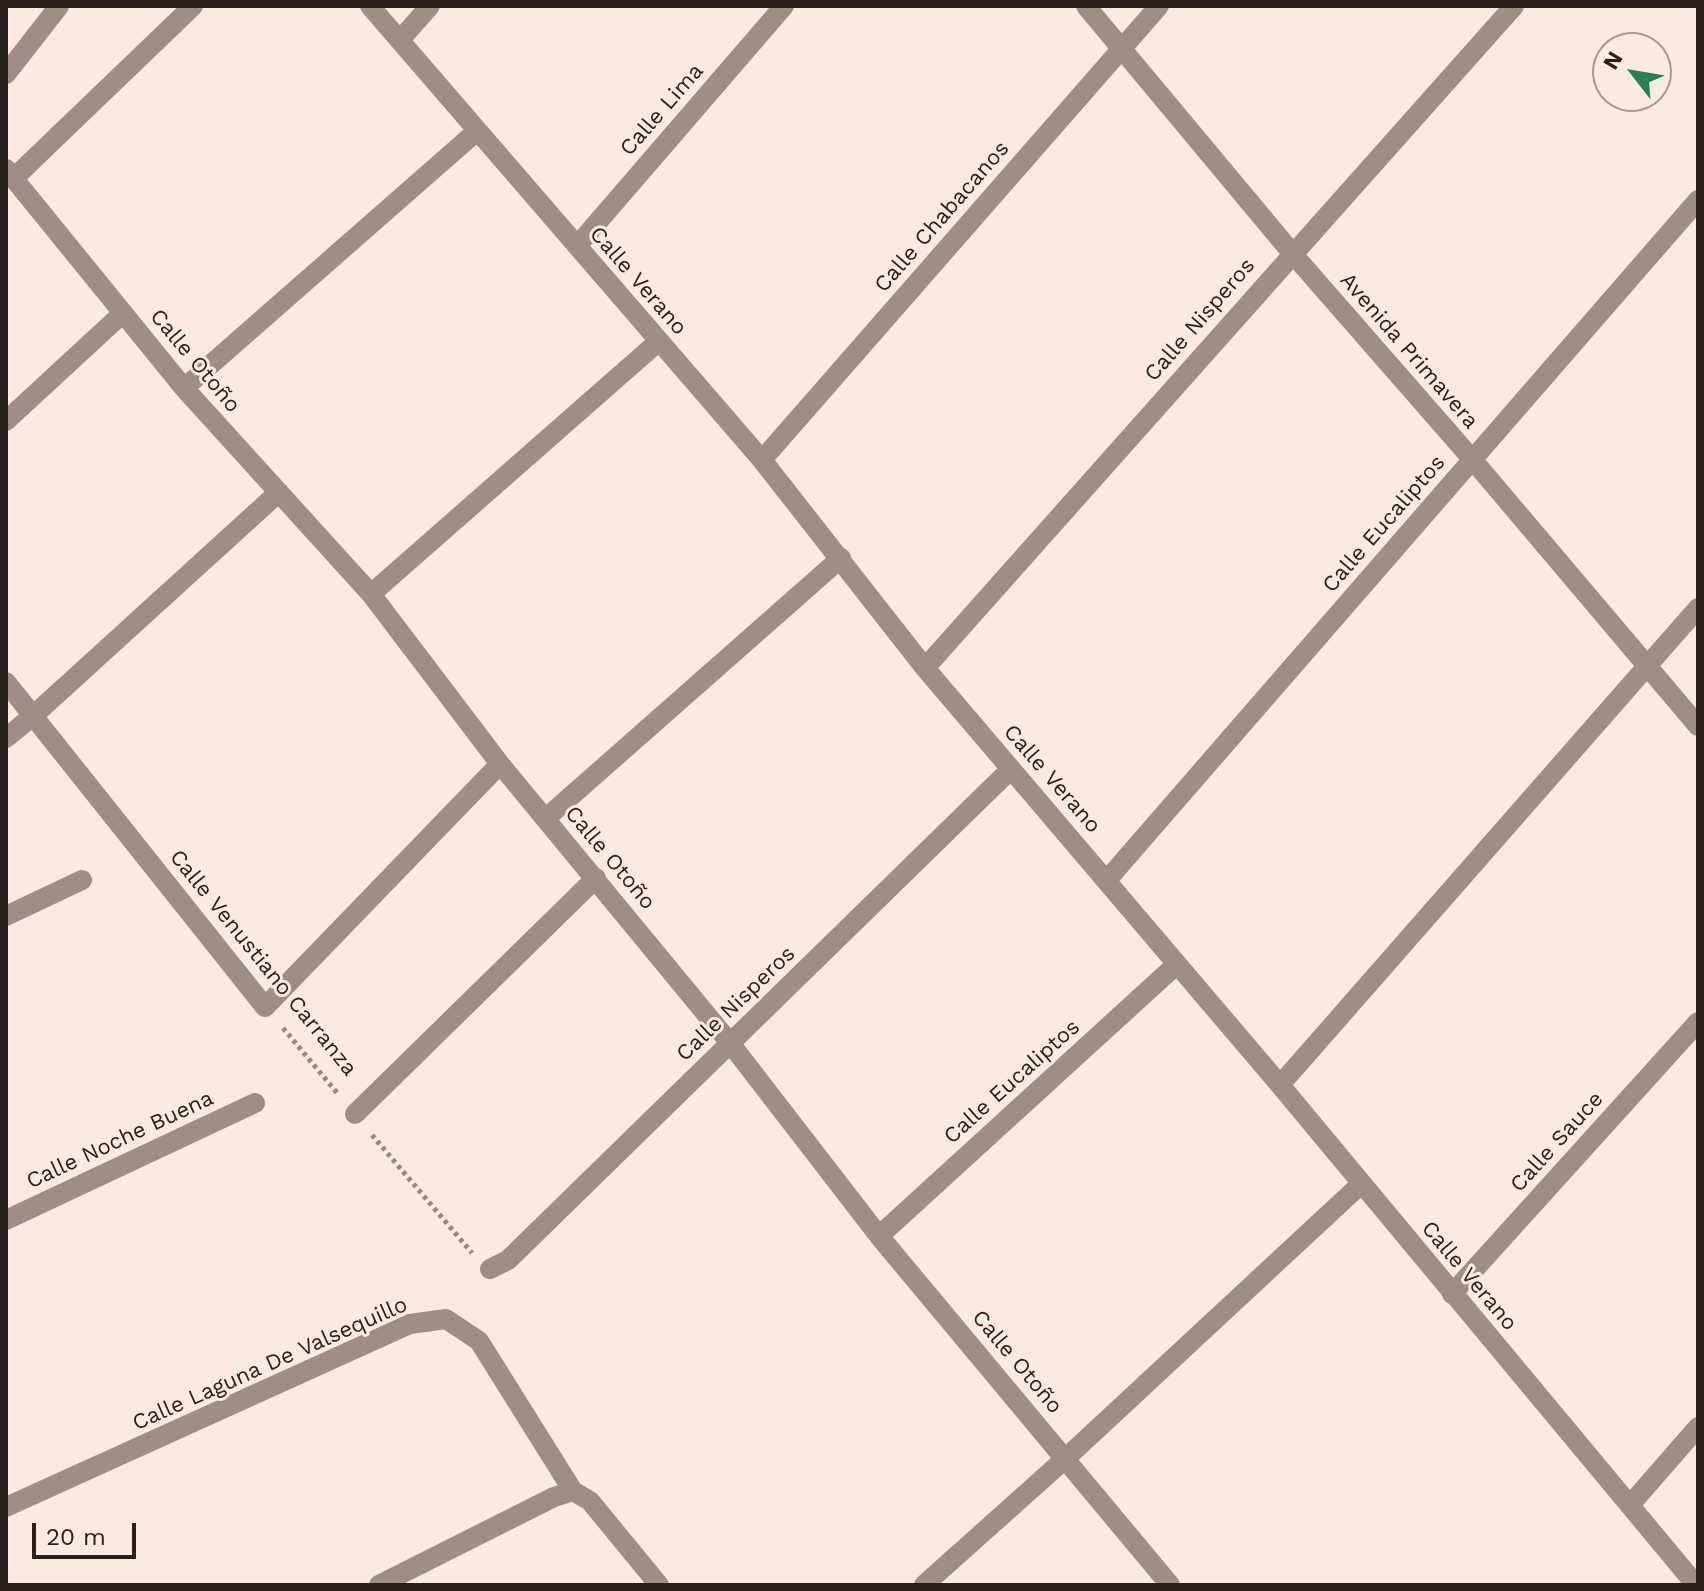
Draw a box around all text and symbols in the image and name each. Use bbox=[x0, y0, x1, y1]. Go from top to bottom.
north arrow bbox=[1592, 32, 1672, 112]
text: N bbox=[1598, 47, 1628, 74]
street label: Calle Lima bbox=[615, 58, 709, 162]
street label: Calle Chabacanos bbox=[869, 136, 1015, 298]
street label: Calle Verano bbox=[584, 221, 692, 341]
street label: Calle Nisperos bbox=[1139, 253, 1261, 387]
street label: Avenida Primavera bbox=[1334, 268, 1484, 434]
street label: Calle Otoño bbox=[144, 304, 246, 418]
street label: Calle Eucaliptos bbox=[1317, 450, 1451, 598]
street label: Calle Verano bbox=[998, 719, 1106, 839]
street label: Calle Otoño bbox=[559, 801, 661, 915]
street label: Calle Venustiano Carranza bbox=[164, 845, 362, 1081]
street label: Calle Nisperos bbox=[671, 941, 801, 1067]
street label: Calle Eucaliptos bbox=[939, 1014, 1085, 1150]
street label: Calle Noche Buena bbox=[22, 1085, 218, 1195]
street label: Calle Sauce bbox=[1505, 1086, 1609, 1198]
street label: Calle Verano bbox=[1415, 1216, 1523, 1336]
street label: Calle Laguna De Valsequillo bbox=[129, 1291, 411, 1437]
street label: Calle Otoño bbox=[966, 1305, 1068, 1419]
scale bar bbox=[36, 1507, 140, 1557]
text: 20 m bbox=[46, 1523, 106, 1551]

